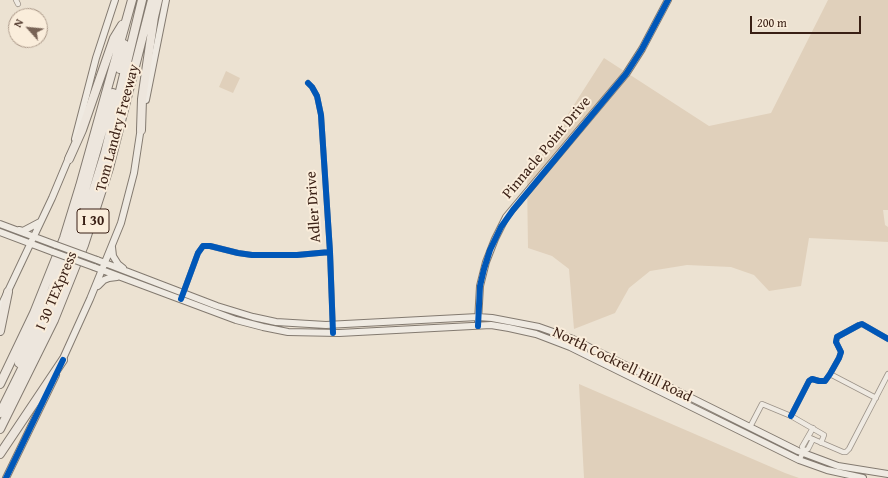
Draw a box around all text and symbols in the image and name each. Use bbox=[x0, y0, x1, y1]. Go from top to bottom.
north arrow bbox=[8, 8, 48, 48]
scale bar bbox=[752, 8, 863, 34]
text: 200 m bbox=[757, 14, 787, 31]
text: N bbox=[9, 16, 27, 30]
street label: Tom Landry Freeway bbox=[92, 62, 144, 194]
street label: Pinnacle Point Drive bbox=[499, 93, 595, 203]
street label: Adler Drive bbox=[303, 171, 325, 243]
road number: I 30 bbox=[77, 209, 109, 233]
street label: I 30 TEXpress bbox=[32, 249, 82, 333]
street label: North Cockrell Hill Road bbox=[550, 323, 694, 407]

